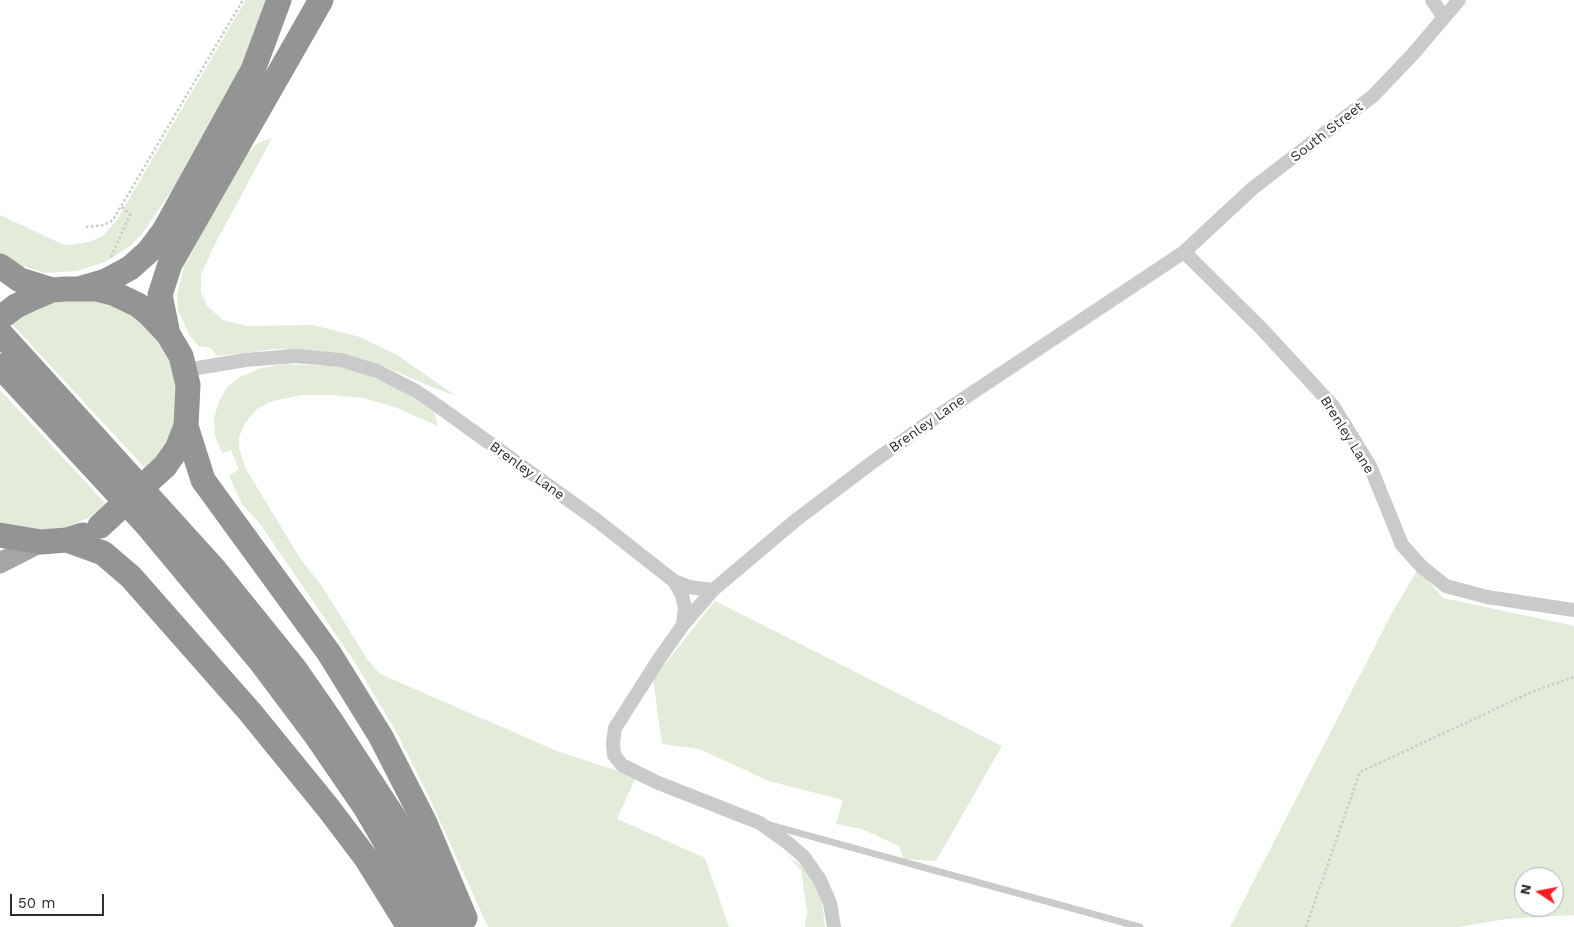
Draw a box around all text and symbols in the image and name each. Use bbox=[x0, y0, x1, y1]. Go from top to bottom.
street label: South Street bbox=[1287, 98, 1367, 166]
street label: Brenley Lane bbox=[886, 392, 968, 456]
street label: Brenley Lane bbox=[1316, 393, 1378, 477]
street label: Brenley Lane bbox=[486, 438, 568, 504]
north arrow bbox=[1514, 867, 1564, 917]
text: N bbox=[1516, 883, 1534, 896]
scale bar bbox=[12, 884, 106, 916]
text: 50 m bbox=[18, 894, 55, 912]

